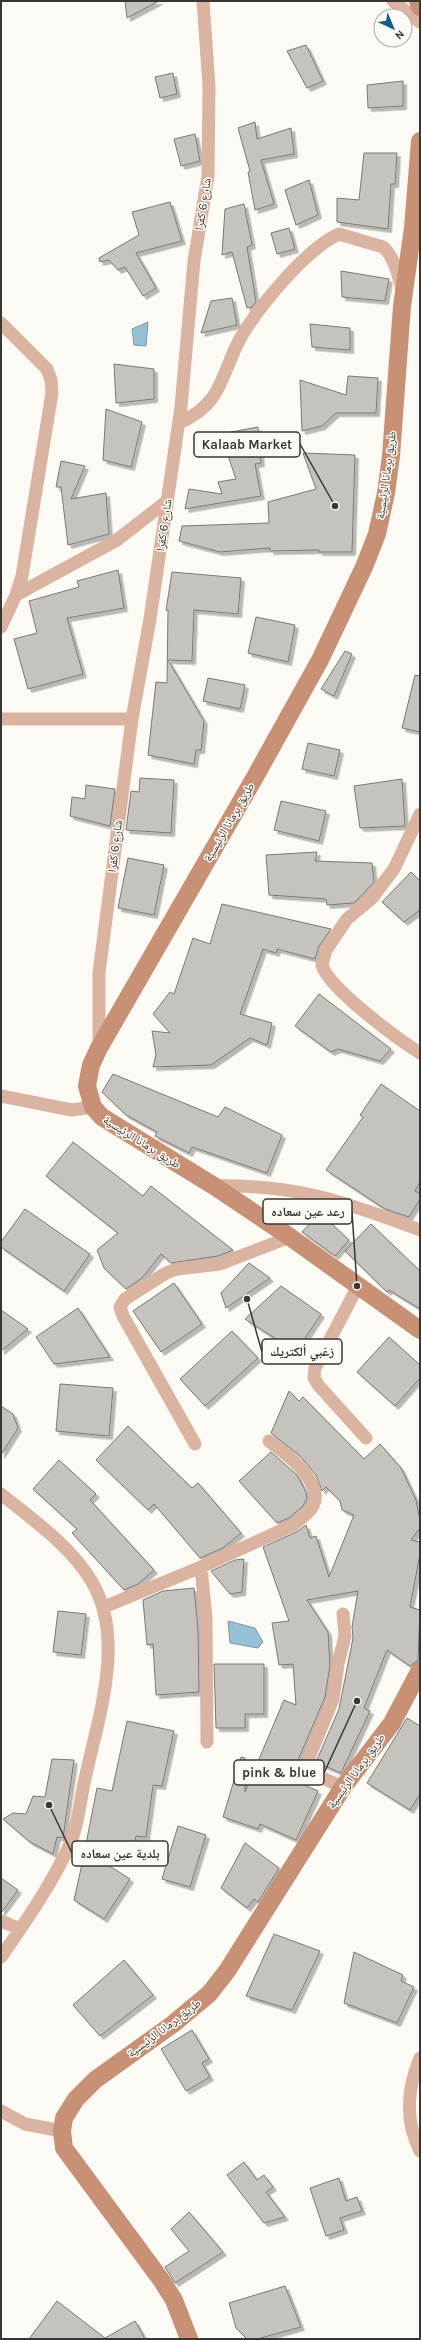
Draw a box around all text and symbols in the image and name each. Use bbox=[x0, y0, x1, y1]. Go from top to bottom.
north arrow bbox=[373, 8, 413, 48]
text: N bbox=[392, 27, 407, 42]
street label: شارع 6 كفرا bbox=[192, 177, 215, 231]
street label: طريق برمانا الرئيسية bbox=[373, 430, 399, 520]
callout: Kalaab Market bbox=[194, 432, 300, 457]
text: Kalaab Market bbox=[202, 437, 292, 452]
street label: شارع 6 كفرا bbox=[153, 498, 176, 552]
street label: طريق برمانا الرئيسية bbox=[201, 780, 258, 864]
street label: شارع 6 كفرا bbox=[105, 819, 126, 873]
street label: طريق برمانا الرئيسية bbox=[100, 1113, 183, 1172]
callout: رعد عين سعاده bbox=[263, 1199, 352, 1224]
text: رعد عين سعاده bbox=[271, 1204, 345, 1220]
callout: زغبي ألكتريك bbox=[262, 1339, 342, 1364]
text: زغبي ألكتريك bbox=[270, 1344, 334, 1362]
street label: طريق برمانا الرئيسية bbox=[324, 1731, 388, 1811]
callout: pink & blue bbox=[234, 1760, 324, 1785]
text: pink & blue bbox=[242, 1765, 316, 1780]
callout: بلدية عين سعاده bbox=[72, 1841, 168, 1866]
text: بلدية عين سعاده bbox=[80, 1846, 160, 1862]
street label: طريق برمانا الرئيسية bbox=[124, 1996, 204, 2061]

